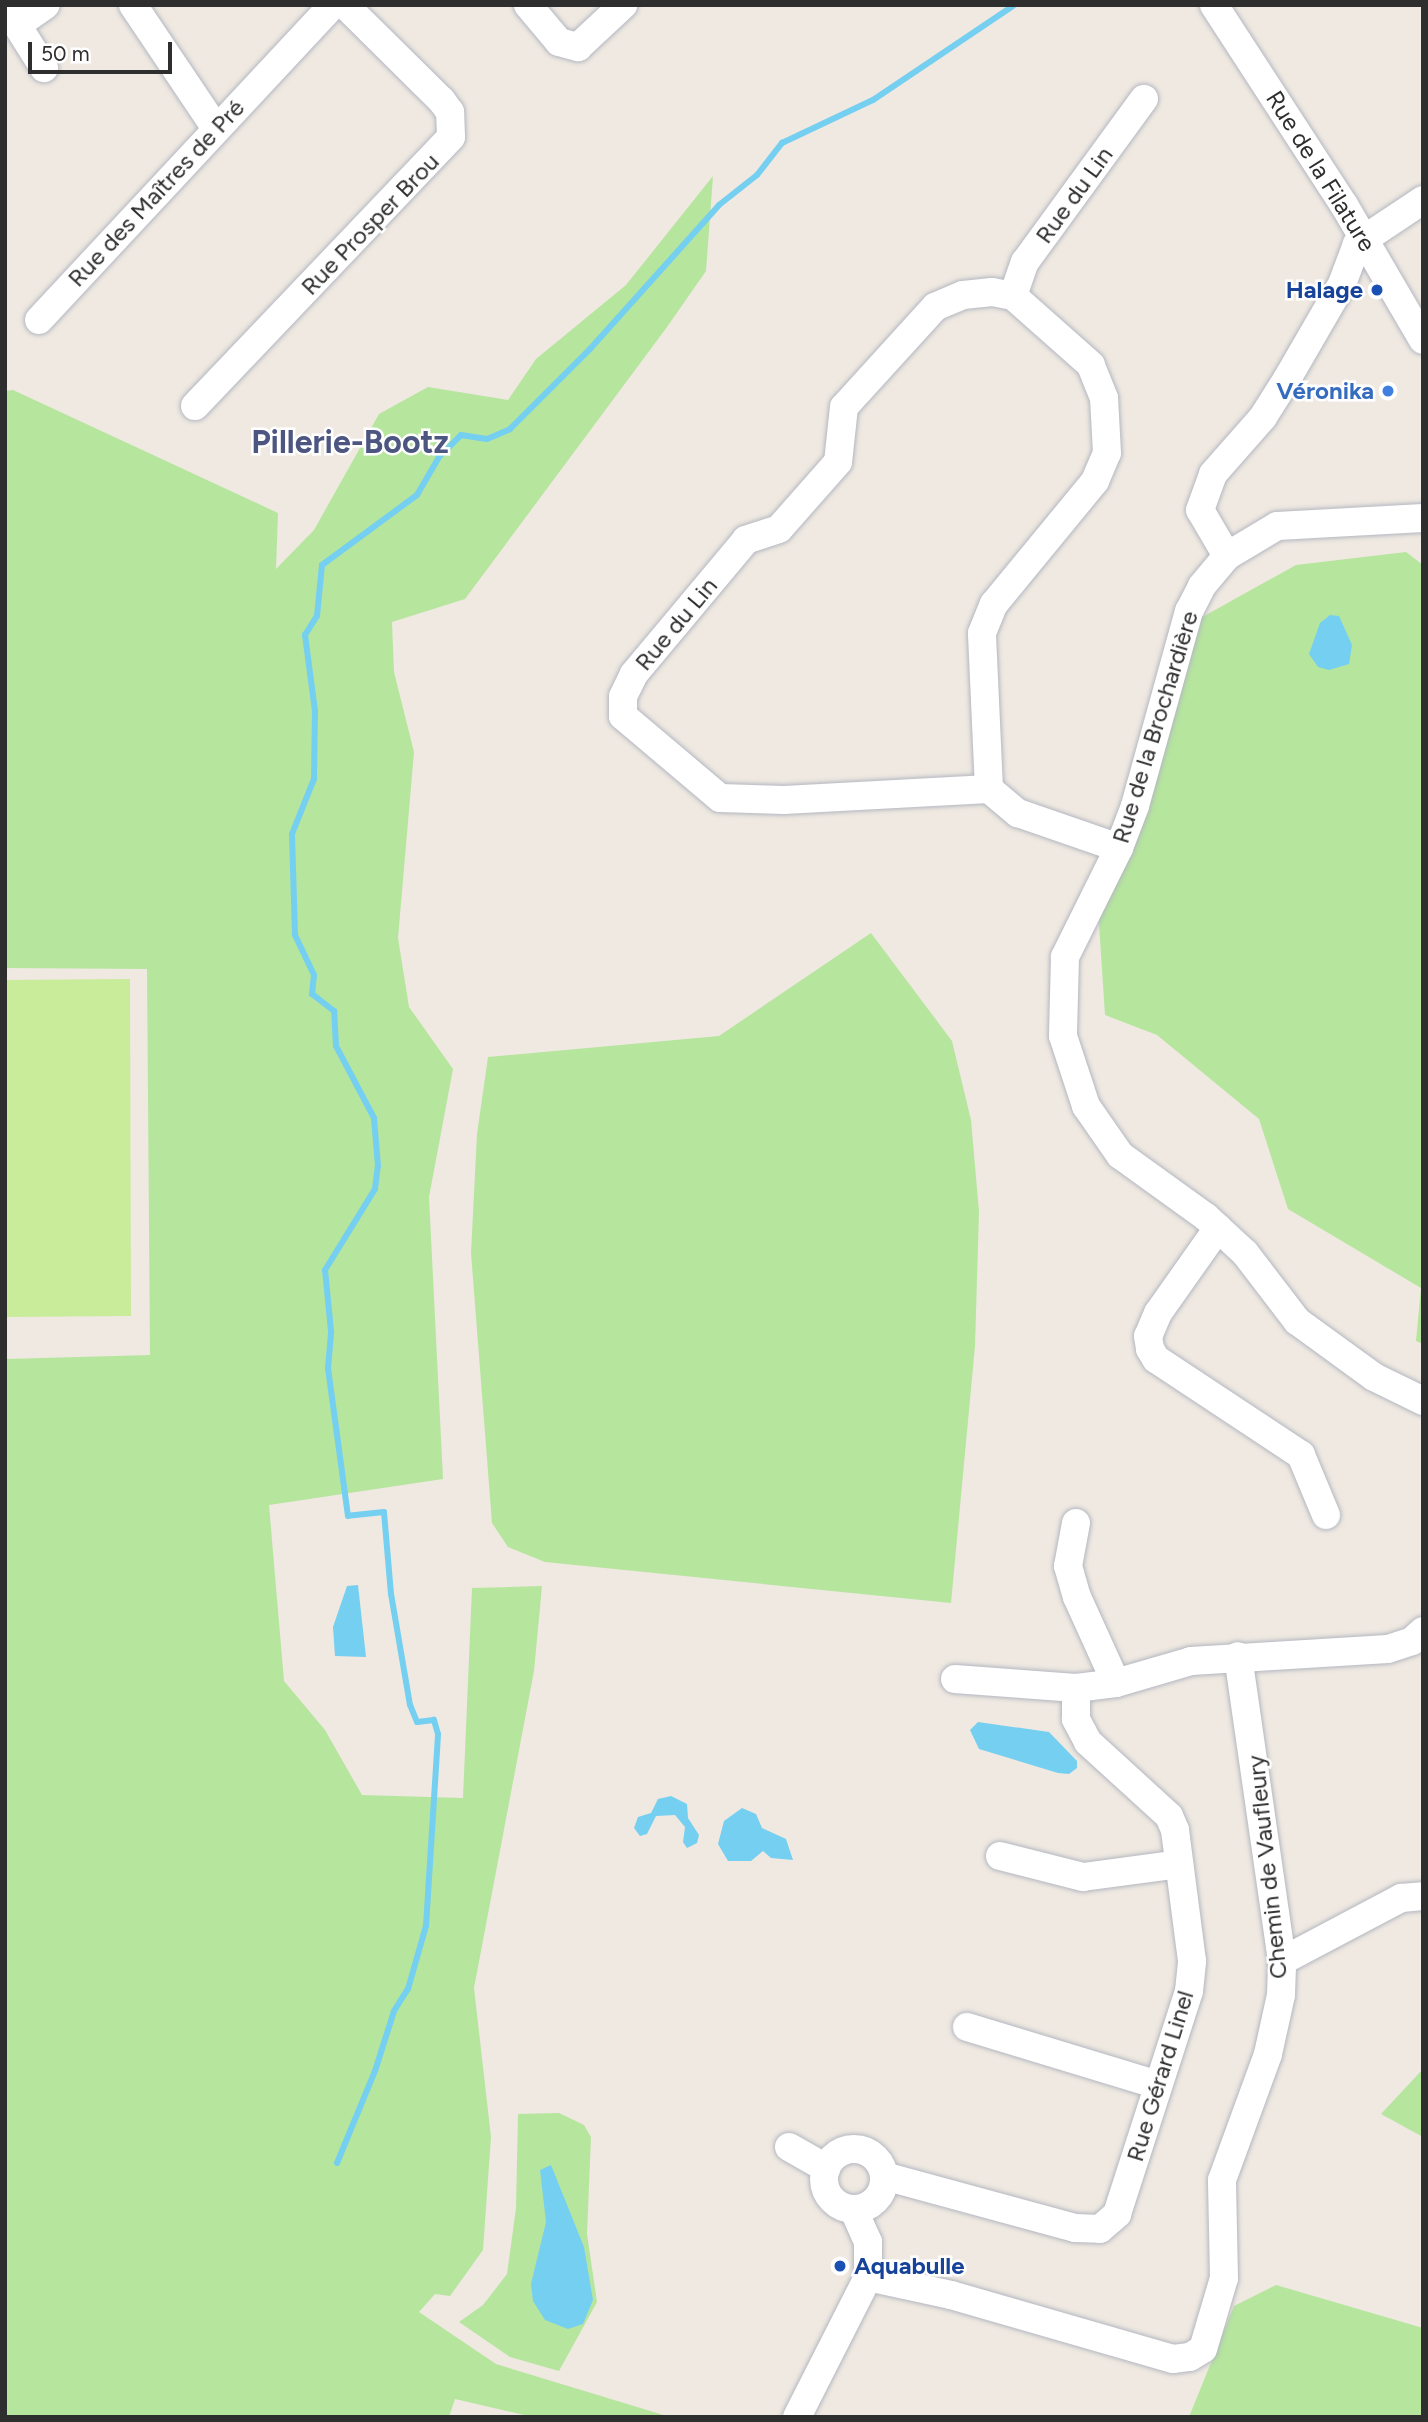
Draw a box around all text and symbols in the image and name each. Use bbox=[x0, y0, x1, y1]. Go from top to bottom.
scale bar bbox=[32, 28, 175, 72]
text: 50 m bbox=[41, 41, 90, 66]
street label: Rue de la Filature bbox=[1260, 85, 1382, 257]
street label: Rue des Maîtres de Pré bbox=[62, 93, 250, 293]
street label: Rue du Lin bbox=[1029, 141, 1119, 249]
street label: Rue Prosper Brou bbox=[295, 147, 445, 301]
place label: Halage bbox=[1286, 276, 1363, 304]
marker: Halage bbox=[1369, 282, 1385, 298]
place label: Véronika bbox=[1276, 377, 1374, 405]
marker: Véronika bbox=[1380, 383, 1396, 399]
district label: Pillerie-Bootz bbox=[251, 423, 449, 461]
street label: Rue du Lin bbox=[629, 572, 723, 676]
street label: Rue de la Brochardière bbox=[1106, 607, 1204, 847]
street label: Chemin de Vaufleury bbox=[1241, 1754, 1293, 1980]
street label: Rue Gérard Linel bbox=[1120, 1987, 1200, 2165]
place label: Aquabulle bbox=[854, 2252, 965, 2280]
marker: Aquabulle bbox=[832, 2258, 848, 2274]

